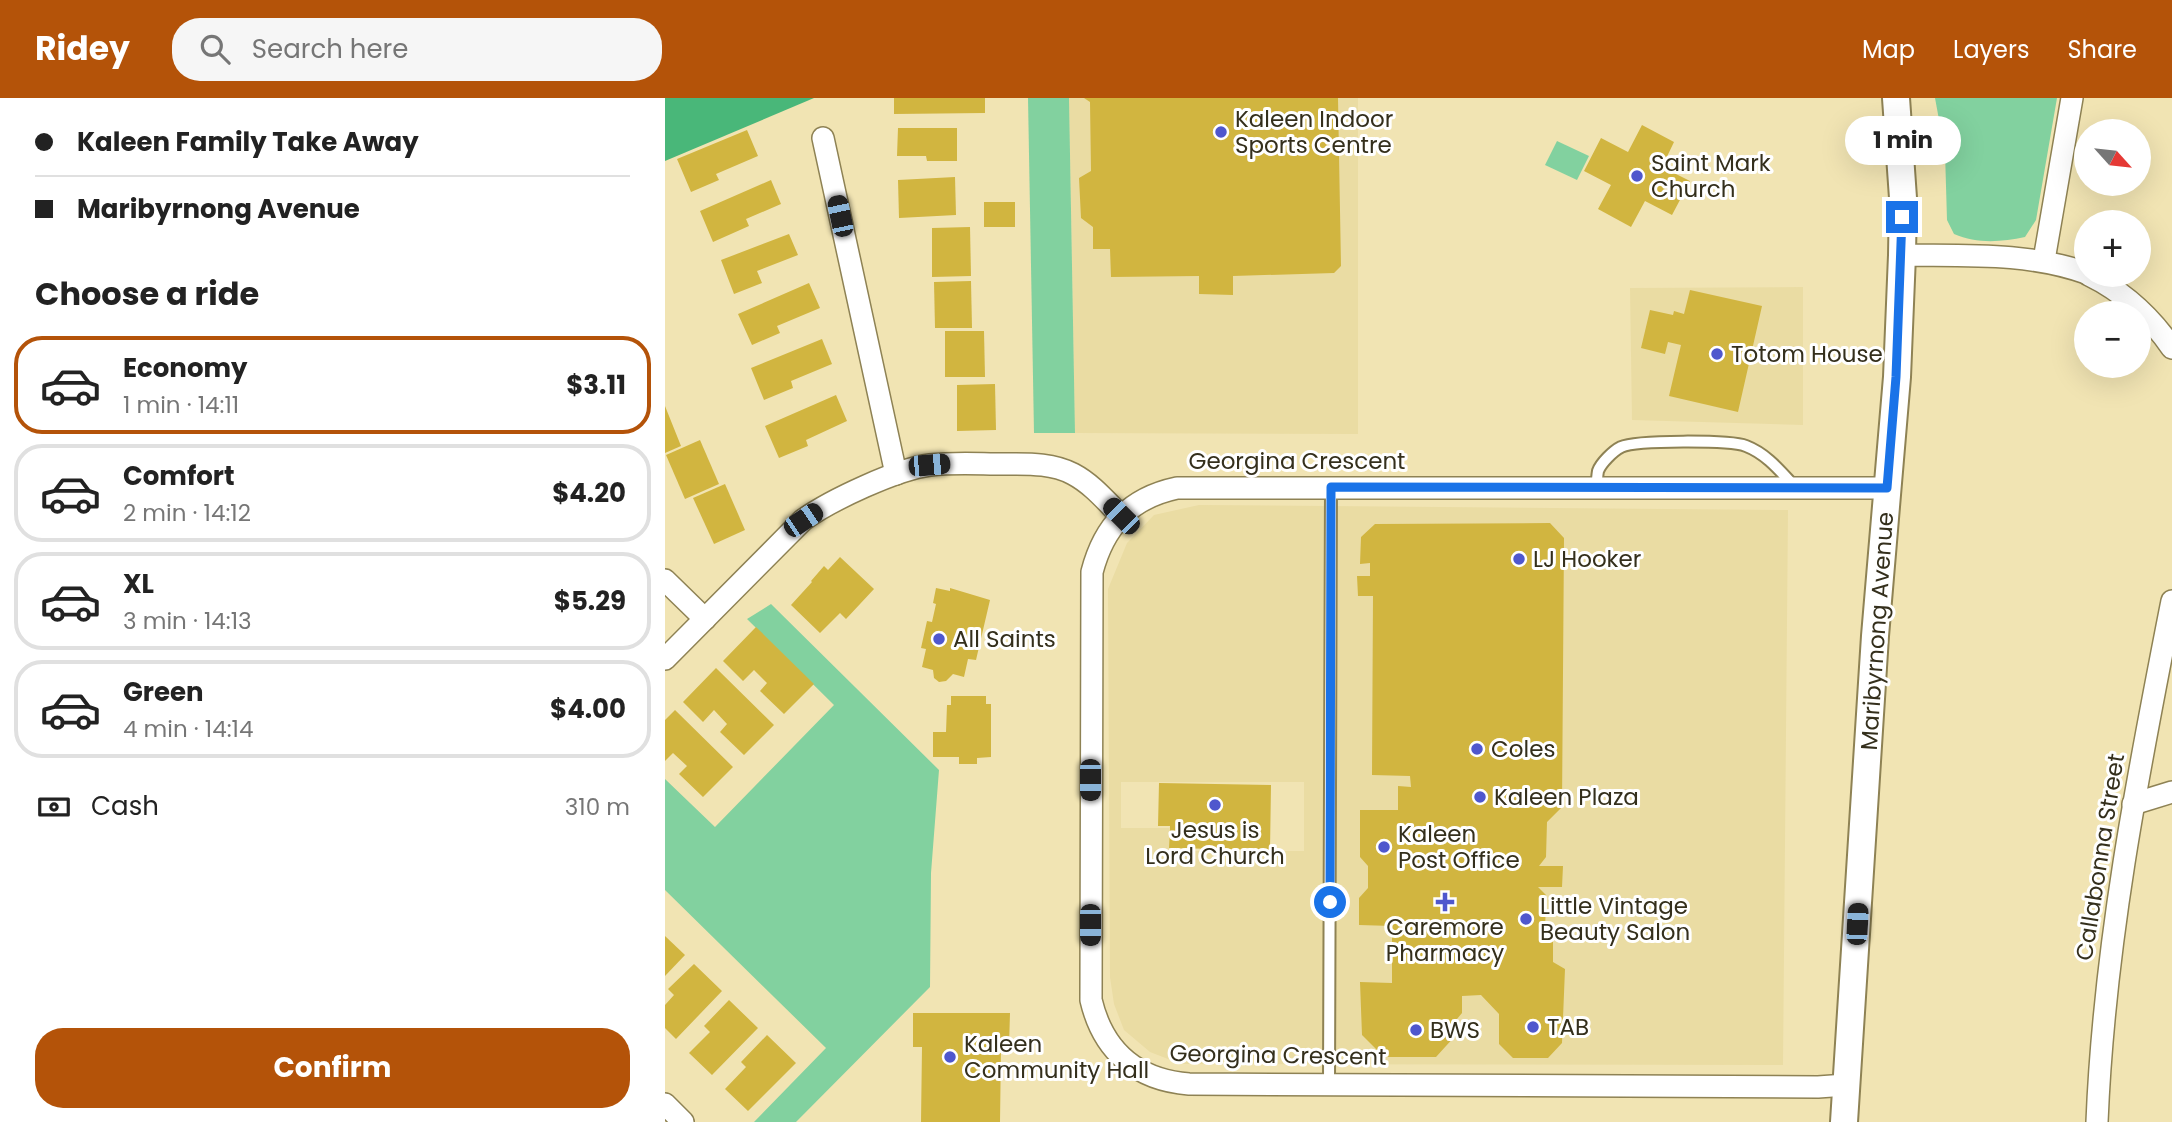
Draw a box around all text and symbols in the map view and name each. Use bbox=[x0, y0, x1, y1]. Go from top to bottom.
search box bbox=[172, 18, 662, 81]
text: Ridey bbox=[35, 25, 130, 72]
icon: search bbox=[196, 30, 234, 68]
text: Search here bbox=[252, 31, 408, 67]
text: Map bbox=[1862, 33, 1915, 66]
text: Layers bbox=[1953, 33, 2029, 66]
text: Share bbox=[2067, 33, 2137, 66]
place label: Kaleen Indoor Sports Centre bbox=[1235, 103, 1393, 161]
callout: 1 min bbox=[1844, 116, 1960, 164]
north arrow bbox=[2074, 119, 2151, 196]
map controls bbox=[2074, 119, 2151, 378]
text: Kaleen Family Take Away bbox=[77, 124, 419, 160]
marker: Kaleen Indoor Sports Centre bbox=[1213, 124, 1229, 140]
text: 1 min bbox=[1873, 124, 1933, 156]
place label: Saint Mark Church bbox=[1651, 147, 1771, 205]
marker: Saint Mark Church bbox=[1629, 168, 1645, 184]
text: Maribyrnong Avenue bbox=[77, 191, 360, 227]
car bbox=[826, 193, 855, 239]
route end bbox=[1886, 201, 1918, 233]
button: + bbox=[2074, 210, 2151, 287]
text: Choose a ride bbox=[35, 271, 259, 316]
button: − bbox=[2074, 301, 2151, 378]
place label: Totom House bbox=[1731, 338, 1883, 370]
marker: Totom House bbox=[1709, 346, 1725, 362]
text: Economy bbox=[123, 350, 247, 386]
icon: car bbox=[39, 354, 102, 417]
text: $3.11 bbox=[566, 367, 626, 403]
text: 1 min · 14:11 bbox=[123, 389, 239, 421]
street label: Georgina Crescent bbox=[1189, 445, 1405, 477]
car bbox=[908, 453, 951, 477]
text: Comfort bbox=[123, 458, 235, 494]
icon: car bbox=[39, 462, 102, 525]
text: $4.20 bbox=[552, 475, 626, 511]
car bbox=[1099, 494, 1144, 538]
text: 2 min · 14:12 bbox=[123, 497, 251, 529]
car bbox=[780, 500, 827, 540]
street label: Maribyrnong Avenue bbox=[1853, 511, 1901, 751]
place label: LJ Hooker bbox=[1533, 543, 1641, 575]
marker: LJ Hooker bbox=[1511, 551, 1527, 567]
text: XL bbox=[123, 566, 154, 602]
icon: car bbox=[39, 570, 102, 633]
text: $5.29 bbox=[554, 583, 626, 619]
text: 3 min · 14:13 bbox=[123, 605, 252, 637]
place label: All Saints bbox=[953, 623, 1056, 655]
marker: All Saints bbox=[931, 631, 947, 647]
text: Green bbox=[123, 674, 204, 710]
icon: car bbox=[39, 678, 102, 741]
text: $4.00 bbox=[550, 691, 626, 727]
text: 4 min · 14:14 bbox=[123, 713, 253, 745]
place label: Coles bbox=[1491, 733, 1555, 765]
marker: Coles bbox=[1469, 741, 1485, 757]
street label: Callabonna Street bbox=[2068, 751, 2132, 963]
car bbox=[1080, 759, 1101, 801]
place label: Kaleen Plaza bbox=[1494, 781, 1639, 813]
icon: cash bbox=[35, 788, 73, 826]
text: Cash bbox=[91, 788, 159, 824]
marker: Kaleen Plaza bbox=[1472, 789, 1488, 805]
text: 310 m bbox=[565, 791, 630, 823]
marker: Jesus is Lord Church bbox=[1207, 797, 1223, 813]
place label: Jesus is Lord Church bbox=[1145, 814, 1285, 872]
place label: Kaleen Post Office bbox=[1398, 818, 1520, 876]
marker: Kaleen Post Office bbox=[1376, 839, 1392, 855]
route start bbox=[1314, 886, 1346, 918]
place label: Little Vintage Beauty Salon bbox=[1540, 890, 1690, 948]
marker: Caremore Pharmacy bbox=[1437, 894, 1453, 910]
car bbox=[1846, 902, 1869, 946]
car bbox=[1080, 904, 1101, 946]
place label: Caremore Pharmacy bbox=[1386, 911, 1504, 969]
marker: Little Vintage Beauty Salon bbox=[1518, 911, 1534, 927]
place label: TAB bbox=[1547, 1011, 1589, 1043]
place label: BWS bbox=[1430, 1014, 1480, 1046]
marker: TAB bbox=[1525, 1019, 1541, 1035]
marker: BWS bbox=[1408, 1022, 1424, 1038]
button: Confirm bbox=[35, 1028, 630, 1108]
place label: Kaleen Community Hall bbox=[964, 1028, 1149, 1086]
street label: Georgina Crescent bbox=[1169, 1037, 1387, 1073]
marker: Kaleen Community Hall bbox=[942, 1049, 958, 1065]

